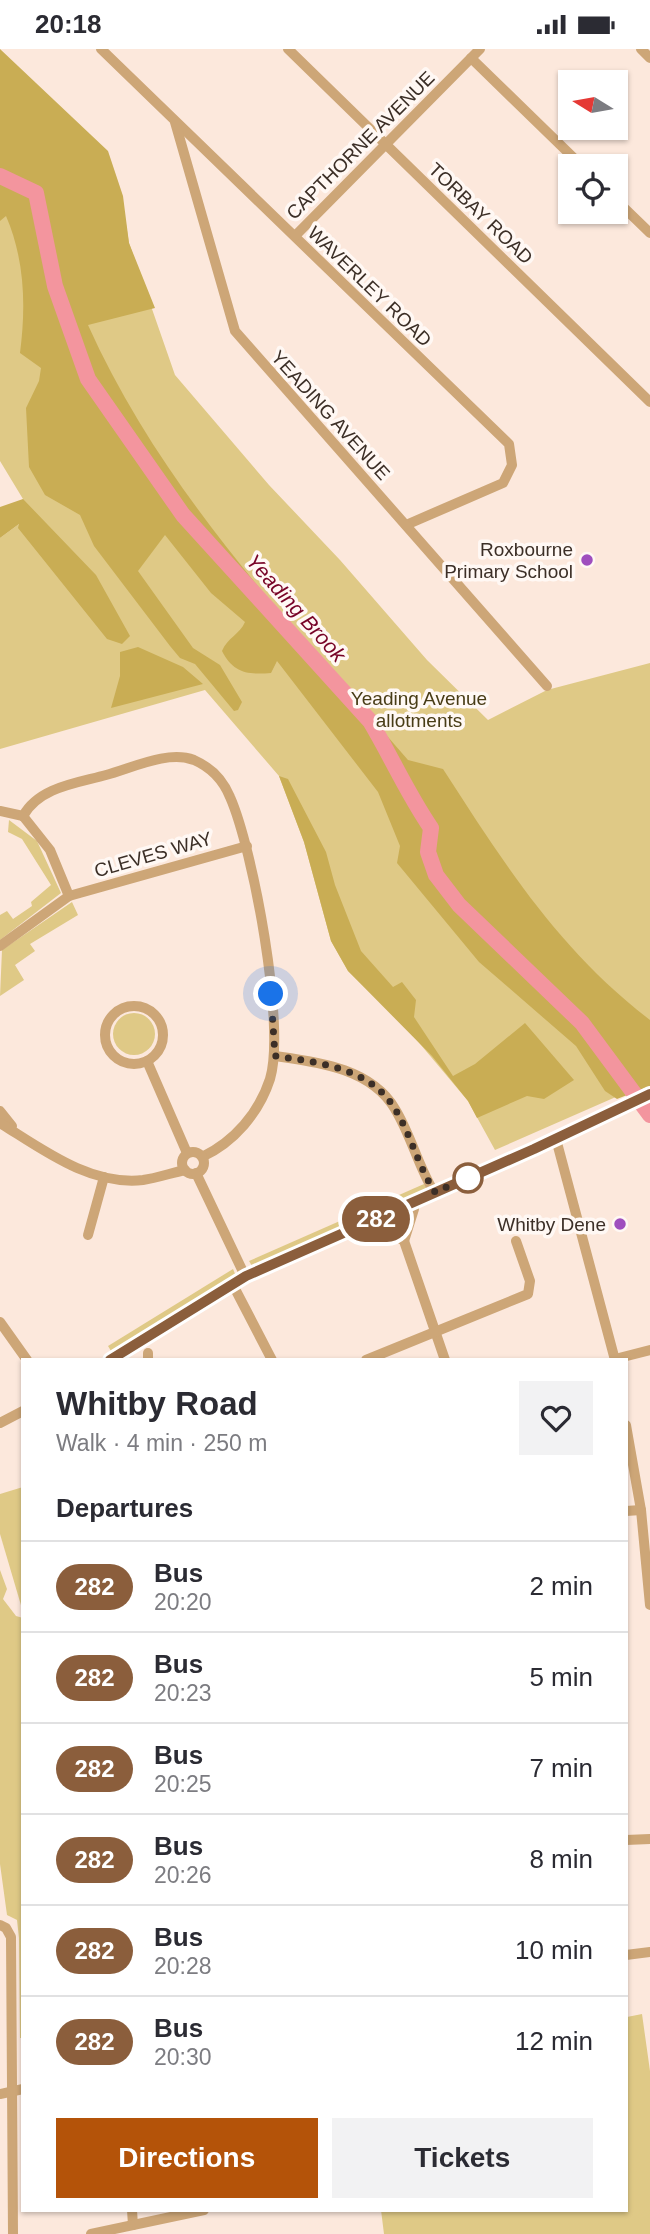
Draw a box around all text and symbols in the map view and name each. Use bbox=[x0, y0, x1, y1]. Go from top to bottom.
text: 20:18 bbox=[35, 9, 102, 39]
street label: CAPTHORNE AVENUE bbox=[282, 67, 439, 224]
north arrow bbox=[558, 70, 628, 140]
map controls bbox=[558, 70, 628, 224]
button: locate bbox=[558, 154, 628, 224]
street label: TORBAY ROAD bbox=[424, 158, 537, 268]
street label: WAVERLEY ROAD bbox=[304, 222, 436, 351]
street label: YEADING AVENUE bbox=[267, 346, 394, 484]
place label: Roxbourne Primary School bbox=[444, 539, 573, 582]
water label: Yeading Brook bbox=[242, 549, 352, 667]
marker: Roxbourne Primary School bbox=[579, 552, 595, 568]
park label: Yeading Avenue allotments bbox=[351, 688, 487, 731]
street label: CLEVES WAY bbox=[92, 828, 215, 881]
your location bbox=[253, 976, 288, 1011]
unlabelled marker bbox=[453, 1163, 483, 1193]
line badge: 282 bbox=[336, 1196, 416, 1242]
text: 282 bbox=[356, 1205, 396, 1232]
place label: Whitby Dene bbox=[497, 1214, 606, 1235]
marker: Whitby Dene bbox=[612, 1216, 628, 1232]
button: heart bbox=[519, 1381, 593, 1455]
text: Whitby Road bbox=[56, 1385, 258, 1422]
text: Walk · 4 min · 250 m bbox=[56, 1430, 267, 1456]
text: Departures bbox=[56, 1493, 193, 1523]
text: Bus bbox=[154, 1558, 203, 1588]
text: 2 min bbox=[529, 1571, 593, 1601]
text: 282 bbox=[74, 1573, 115, 1600]
text: 20:20 bbox=[154, 1589, 212, 1615]
text: Bus bbox=[154, 1649, 203, 1679]
text: 5 min bbox=[529, 1662, 593, 1692]
text: 282 bbox=[74, 1664, 115, 1691]
text: 20:23 bbox=[154, 1680, 212, 1706]
text: Bus bbox=[154, 1740, 203, 1770]
text: 7 min bbox=[529, 1753, 593, 1783]
text: 282 bbox=[74, 1755, 115, 1782]
text: 20:25 bbox=[154, 1771, 212, 1797]
text: Bus bbox=[154, 1831, 203, 1861]
text: 8 min bbox=[529, 1844, 593, 1874]
text: 282 bbox=[74, 1846, 115, 1873]
text: 20:26 bbox=[154, 1862, 212, 1888]
text: Bus bbox=[154, 1922, 203, 1952]
text: 10 min bbox=[515, 1935, 593, 1965]
text: 282 bbox=[74, 1937, 115, 1964]
text: 20:28 bbox=[154, 1953, 212, 1979]
text: Bus bbox=[154, 2013, 203, 2043]
text: 12 min bbox=[515, 2026, 593, 2056]
text: 282 bbox=[74, 2028, 115, 2055]
text: 20:30 bbox=[154, 2044, 212, 2070]
button: Directions bbox=[56, 2118, 318, 2198]
button: Tickets bbox=[332, 2118, 593, 2198]

